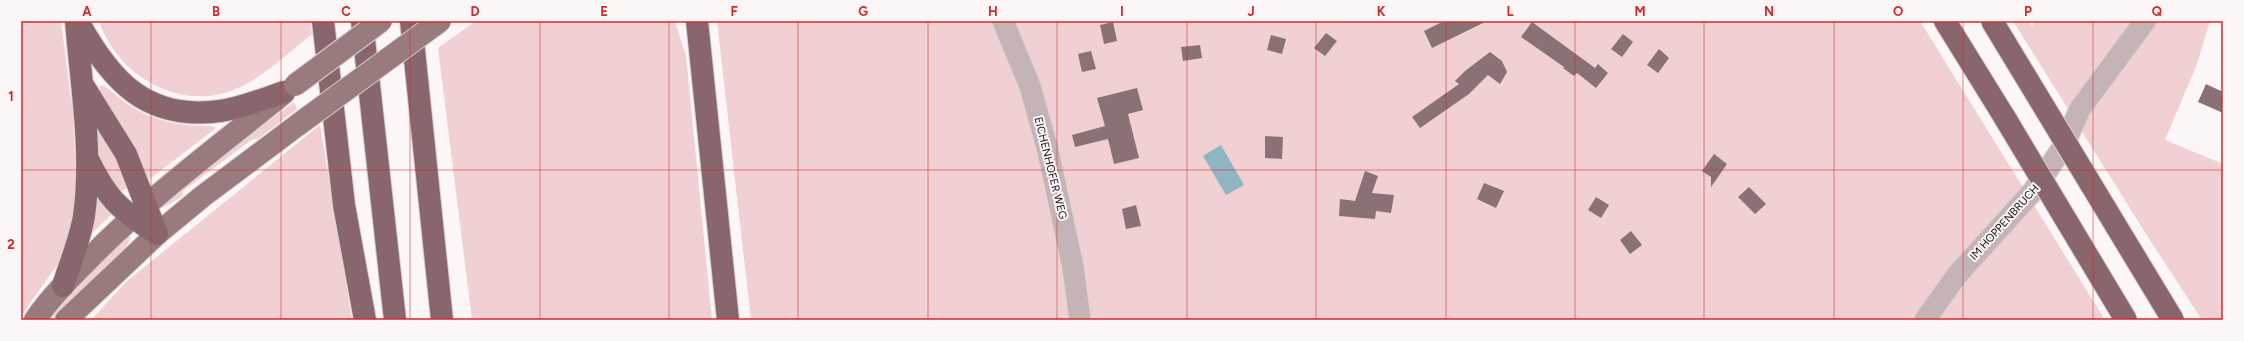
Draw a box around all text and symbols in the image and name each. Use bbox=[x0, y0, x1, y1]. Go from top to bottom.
text: A bbox=[82, 4, 92, 19]
text: B bbox=[212, 4, 220, 19]
text: C bbox=[341, 4, 351, 19]
text: D bbox=[470, 4, 480, 19]
text: E bbox=[600, 4, 608, 19]
text: F bbox=[730, 4, 738, 19]
text: G bbox=[858, 4, 868, 19]
text: H bbox=[988, 4, 998, 19]
text: I bbox=[1120, 4, 1124, 19]
text: J bbox=[1247, 4, 1255, 19]
text: K bbox=[1377, 4, 1386, 19]
text: L bbox=[1507, 4, 1514, 19]
text: M bbox=[1634, 4, 1646, 19]
text: N bbox=[1764, 4, 1774, 19]
text: O bbox=[1893, 4, 1903, 19]
text: P bbox=[2024, 4, 2032, 19]
text: Q bbox=[2152, 4, 2162, 19]
text: 1 bbox=[8, 89, 14, 104]
street label: EICHENHOFER WEG bbox=[1032, 116, 1070, 221]
street label: IM HOPPENBRUCH bbox=[1967, 182, 2042, 263]
text: 2 bbox=[7, 237, 15, 252]

